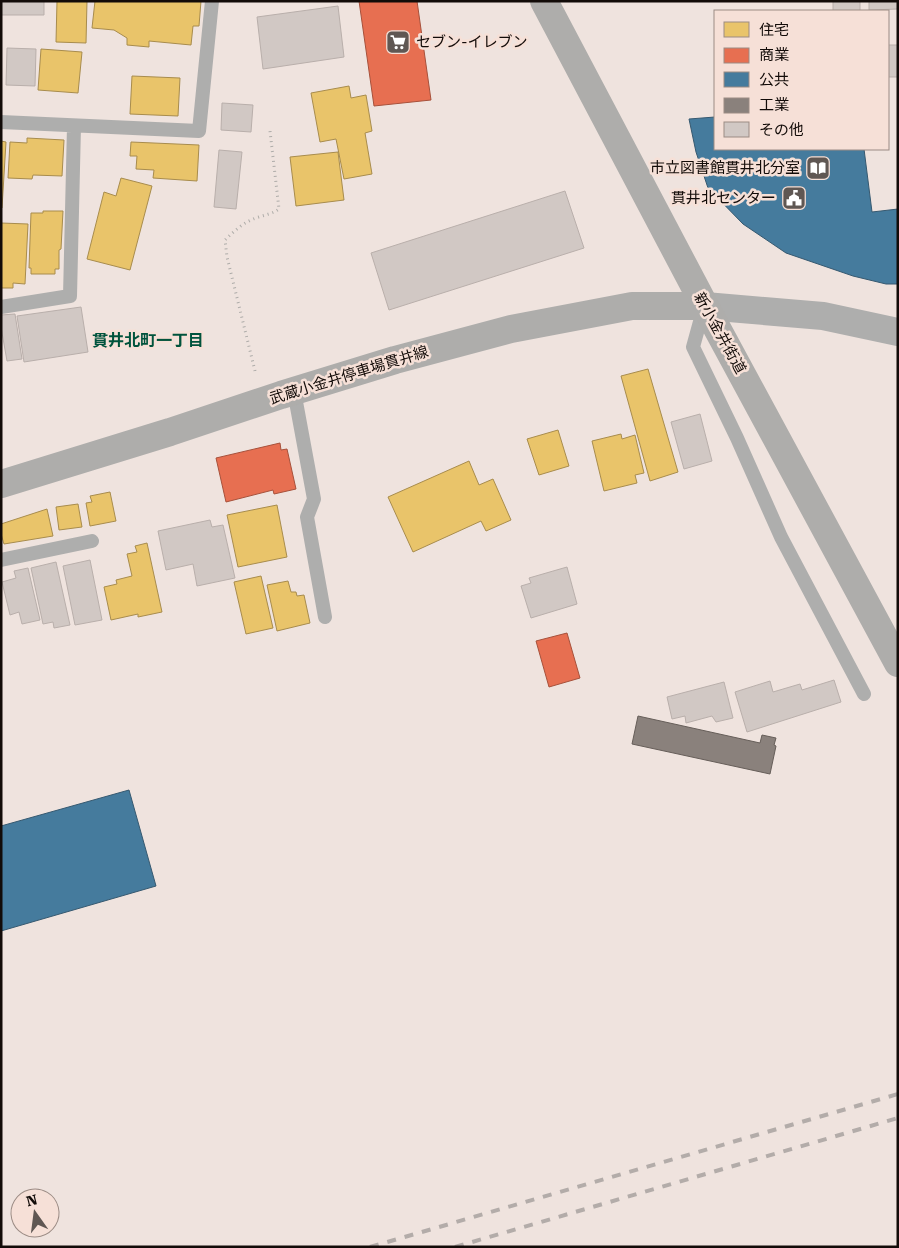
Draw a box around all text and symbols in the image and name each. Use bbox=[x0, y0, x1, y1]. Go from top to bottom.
legend bbox=[714, 10, 889, 150]
text: 住宅 bbox=[759, 21, 789, 39]
supermarket icon: セブン-イレブン bbox=[385, 29, 411, 55]
place label: セブン-イレブン bbox=[416, 33, 528, 51]
text: 商業 bbox=[759, 46, 789, 64]
text: 公共 bbox=[759, 71, 789, 89]
text: 工業 bbox=[759, 96, 789, 114]
text: その他 bbox=[759, 121, 804, 139]
library icon: 市立図書館貫井北分室 bbox=[805, 155, 831, 181]
place label: 市立図書館貫井北分室 bbox=[650, 159, 800, 177]
public building icon: 貫井北センター bbox=[781, 185, 807, 211]
place label: 貫井北センター bbox=[671, 189, 776, 207]
street label: 新小金井街道 bbox=[690, 289, 750, 377]
district label: 貫井北町一丁目 bbox=[92, 331, 204, 350]
street label: 武蔵小金井停車場貫井線 bbox=[267, 342, 431, 408]
north arrow bbox=[10, 1188, 60, 1238]
text: N bbox=[25, 1191, 39, 1209]

